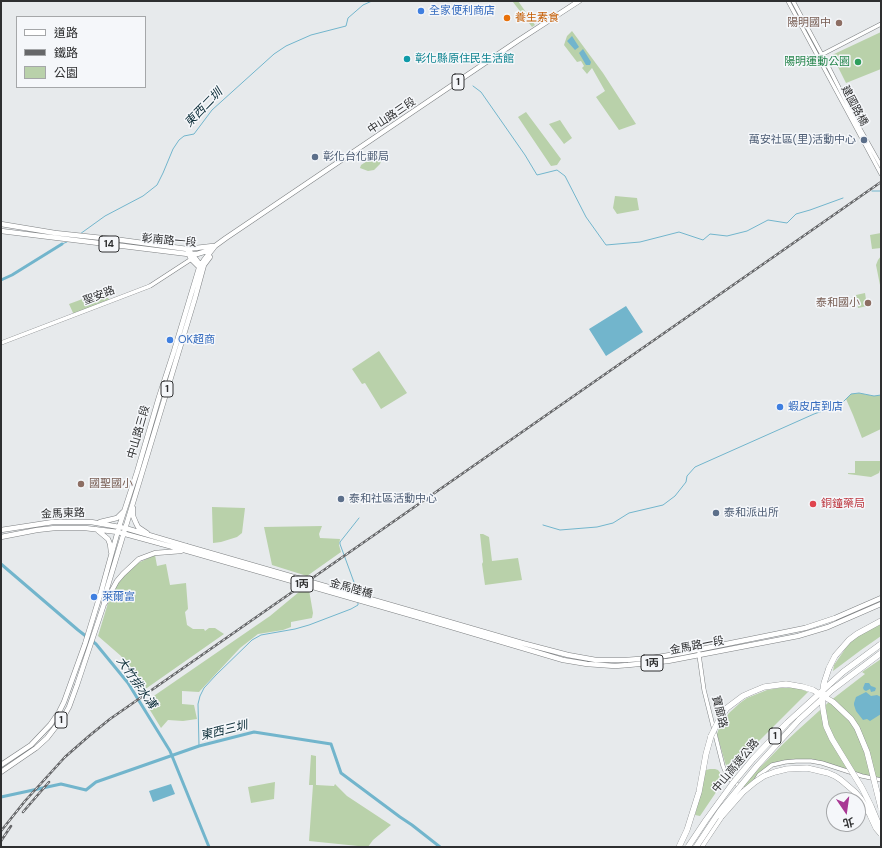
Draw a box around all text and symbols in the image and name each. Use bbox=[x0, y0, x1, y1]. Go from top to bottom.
place label: 全家便利商店 bbox=[429, 4, 495, 18]
marker: 全家便利商店 bbox=[416, 6, 426, 16]
place label: 養生素食 bbox=[515, 11, 559, 25]
marker: 養生素食 bbox=[502, 13, 512, 23]
legend bbox=[16, 16, 146, 88]
place label: 陽明國中 bbox=[787, 16, 831, 30]
marker: 陽明國中 bbox=[834, 18, 844, 28]
text: 道路 bbox=[54, 25, 78, 41]
text: 鐵路 bbox=[54, 45, 78, 61]
place label: 彰化縣原住民生活館 bbox=[415, 52, 514, 66]
marker: 彰化縣原住民生活館 bbox=[402, 54, 412, 64]
place label: 陽明運動公園 bbox=[784, 55, 850, 69]
marker: 陽明運動公園 bbox=[853, 57, 863, 67]
text: 公園 bbox=[54, 65, 78, 81]
road number: 1 bbox=[452, 74, 464, 90]
street label: 建國路橋 bbox=[838, 83, 870, 129]
water label: 東西二圳 bbox=[182, 86, 226, 130]
street label: 中山路三段 bbox=[366, 95, 418, 137]
place label: 萬安社區(里)活動中心 bbox=[749, 133, 856, 147]
marker: 萬安社區(里)活動中心 bbox=[859, 135, 869, 145]
place label: 彰化台化郵局 bbox=[323, 150, 389, 164]
marker: 彰化台化郵局 bbox=[310, 152, 320, 162]
street label: 彰南路一段 bbox=[141, 232, 197, 250]
road number: 14 bbox=[99, 236, 119, 252]
street label: 聖安路 bbox=[81, 284, 117, 308]
place label: 泰和國小 bbox=[816, 296, 860, 310]
marker: 泰和國小 bbox=[863, 298, 873, 308]
place label: OK超商 bbox=[178, 333, 215, 347]
marker: OK超商 bbox=[165, 335, 175, 345]
road number: 1 bbox=[161, 381, 173, 397]
place label: 蝦皮店到店 bbox=[788, 400, 843, 414]
marker: 蝦皮店到店 bbox=[775, 402, 785, 412]
street label: 中山路三段 bbox=[125, 404, 153, 460]
place label: 國聖國小 bbox=[89, 477, 133, 491]
marker: 國聖國小 bbox=[76, 479, 86, 489]
place label: 泰和社區活動中心 bbox=[349, 492, 437, 506]
marker: 泰和社區活動中心 bbox=[336, 494, 346, 504]
place label: 銅鐘藥局 bbox=[821, 497, 865, 511]
marker: 銅鐘藥局 bbox=[808, 499, 818, 509]
place label: 泰和派出所 bbox=[724, 506, 779, 520]
street label: 金馬東路 bbox=[41, 507, 85, 521]
marker: 泰和派出所 bbox=[711, 508, 721, 518]
road number: 1丙 bbox=[291, 576, 313, 592]
street label: 金馬陸橋 bbox=[328, 577, 374, 601]
place label: 萊爾富 bbox=[102, 590, 135, 604]
marker: 萊爾富 bbox=[89, 592, 99, 602]
street label: 金馬路一段 bbox=[669, 634, 725, 658]
water label: 大竹排水溝 bbox=[113, 654, 159, 712]
road number: 1丙 bbox=[641, 655, 663, 671]
street label: 寶廍路 bbox=[709, 694, 729, 730]
road number: 1 bbox=[55, 712, 67, 728]
water label: 東西三圳 bbox=[199, 718, 249, 744]
road number: 1 bbox=[769, 728, 781, 744]
street label: 中山高速公路 bbox=[710, 736, 762, 796]
north arrow bbox=[826, 792, 866, 832]
text: 北 bbox=[842, 815, 855, 831]

